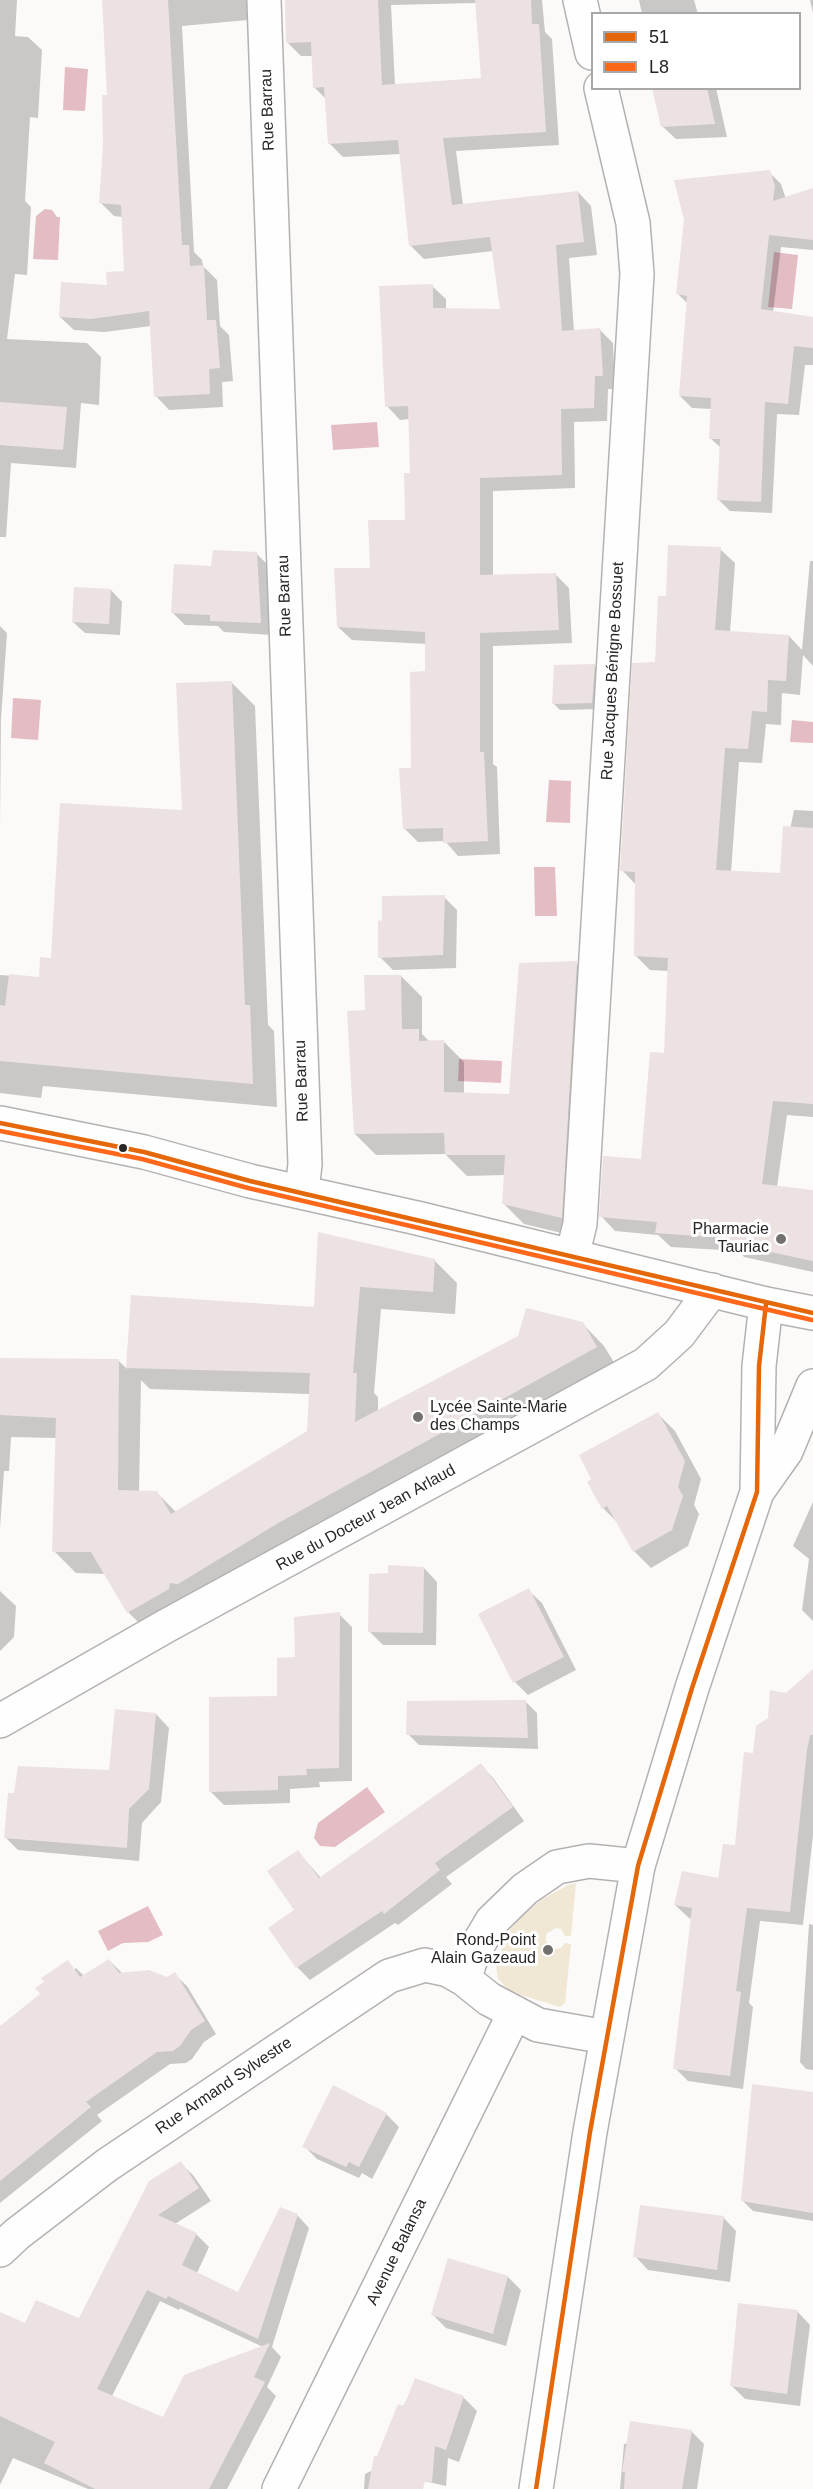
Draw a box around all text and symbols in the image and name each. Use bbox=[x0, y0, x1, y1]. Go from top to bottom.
legend bbox=[591, 12, 801, 90]
text: 51 bbox=[649, 27, 669, 47]
text: L8 bbox=[649, 57, 669, 77]
street label: Rue Barrau bbox=[257, 69, 279, 151]
street label: Rue Barrau bbox=[274, 555, 296, 637]
street label: Rue Jacques Bénigne Bossuet bbox=[598, 561, 628, 781]
street label: Rue Barrau bbox=[291, 1040, 313, 1122]
unlabelled marker bbox=[117, 1142, 129, 1154]
place label: Pharmacie Tauriac bbox=[693, 1220, 769, 1258]
marker: Pharmacie Tauriac bbox=[774, 1232, 788, 1246]
place label: Lycée Sainte-Marie des Champs bbox=[430, 1398, 567, 1436]
marker: Lycée Sainte-Marie des Champs bbox=[411, 1410, 425, 1424]
street label: Rue du Docteur Jean Arlaud bbox=[273, 1461, 459, 1575]
place label: Rond-Point Alain Gazeaud bbox=[431, 1931, 536, 1969]
marker: Rond-Point Alain Gazeaud bbox=[541, 1943, 555, 1957]
street label: Rue Armand Sylvestre bbox=[152, 2033, 296, 2139]
street label: Avenue Balansa bbox=[363, 2196, 431, 2308]

